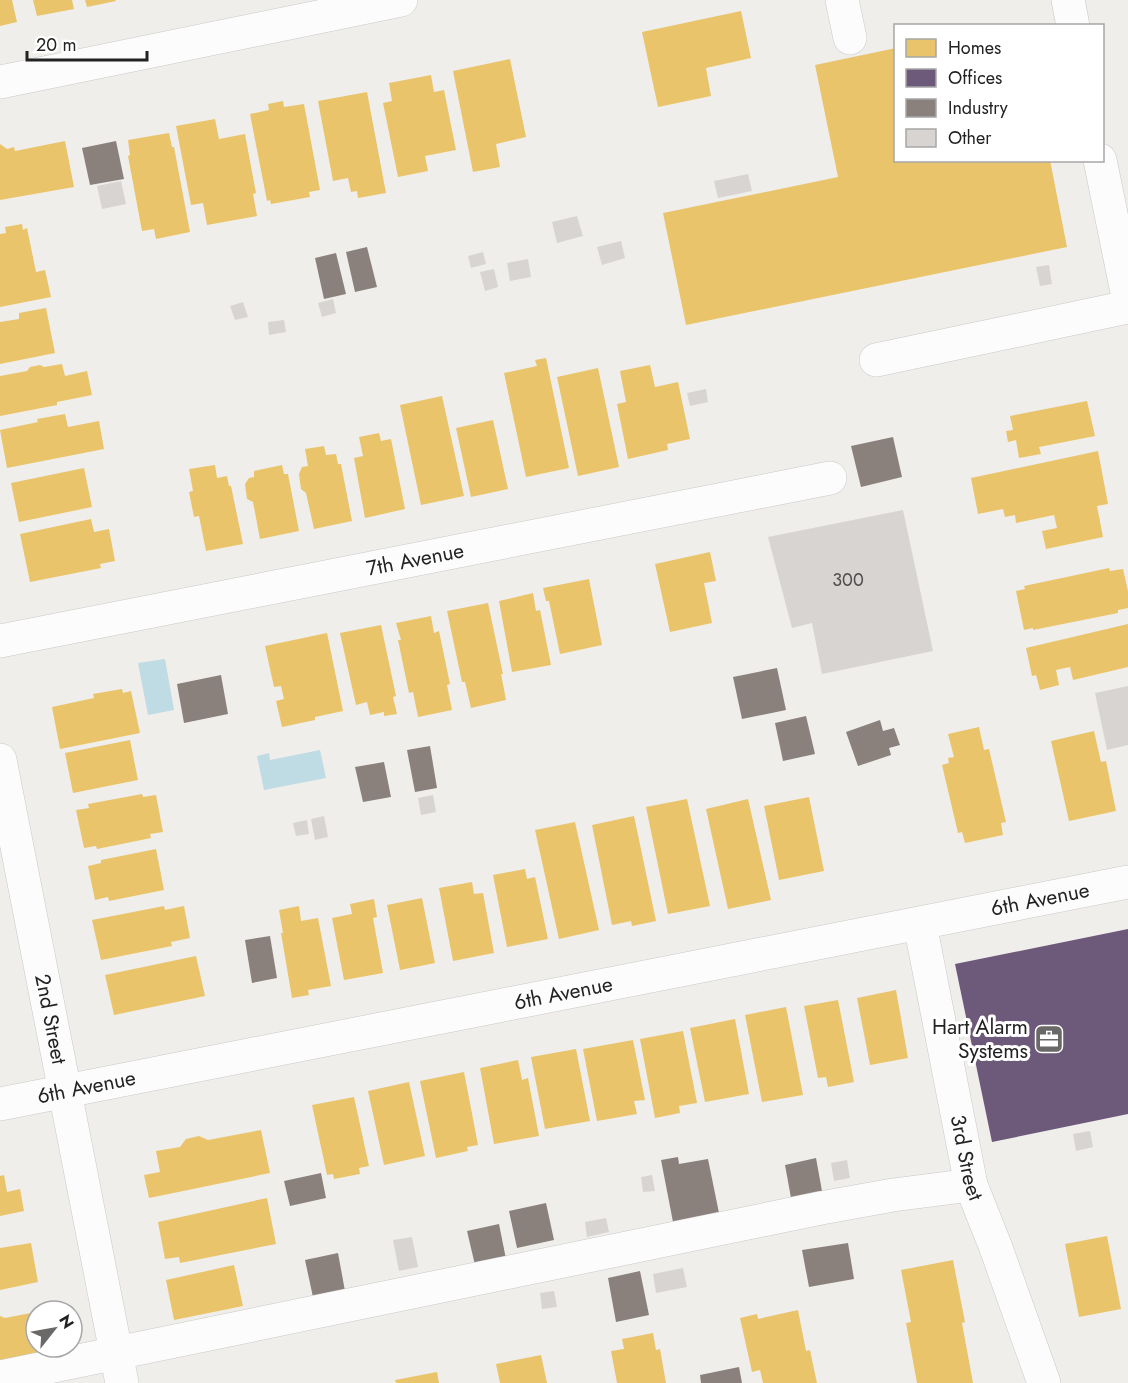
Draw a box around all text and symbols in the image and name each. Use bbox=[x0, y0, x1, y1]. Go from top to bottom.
scale bar bbox=[27, 24, 147, 62]
legend bbox=[894, 24, 1104, 162]
text: 20 m bbox=[36, 32, 76, 58]
text: Homes bbox=[948, 35, 1001, 61]
text: Offices bbox=[948, 65, 1002, 91]
text: Industry bbox=[948, 95, 1008, 121]
text: Other bbox=[948, 125, 992, 151]
street label: 7th Avenue bbox=[364, 535, 467, 584]
house number: 300 bbox=[832, 567, 864, 593]
street label: 6th Avenue bbox=[988, 875, 1092, 924]
street label: 6th Avenue bbox=[511, 969, 615, 1018]
street label: 2nd Street bbox=[27, 971, 74, 1067]
place label: Hart Alarm Systems bbox=[932, 1012, 1028, 1066]
office icon: Hart Alarm Systems bbox=[1033, 1023, 1065, 1055]
street label: 6th Avenue bbox=[34, 1063, 138, 1111]
street label: 3rd Street bbox=[943, 1112, 991, 1205]
north arrow bbox=[24, 1299, 84, 1359]
text: N bbox=[53, 1310, 80, 1333]

